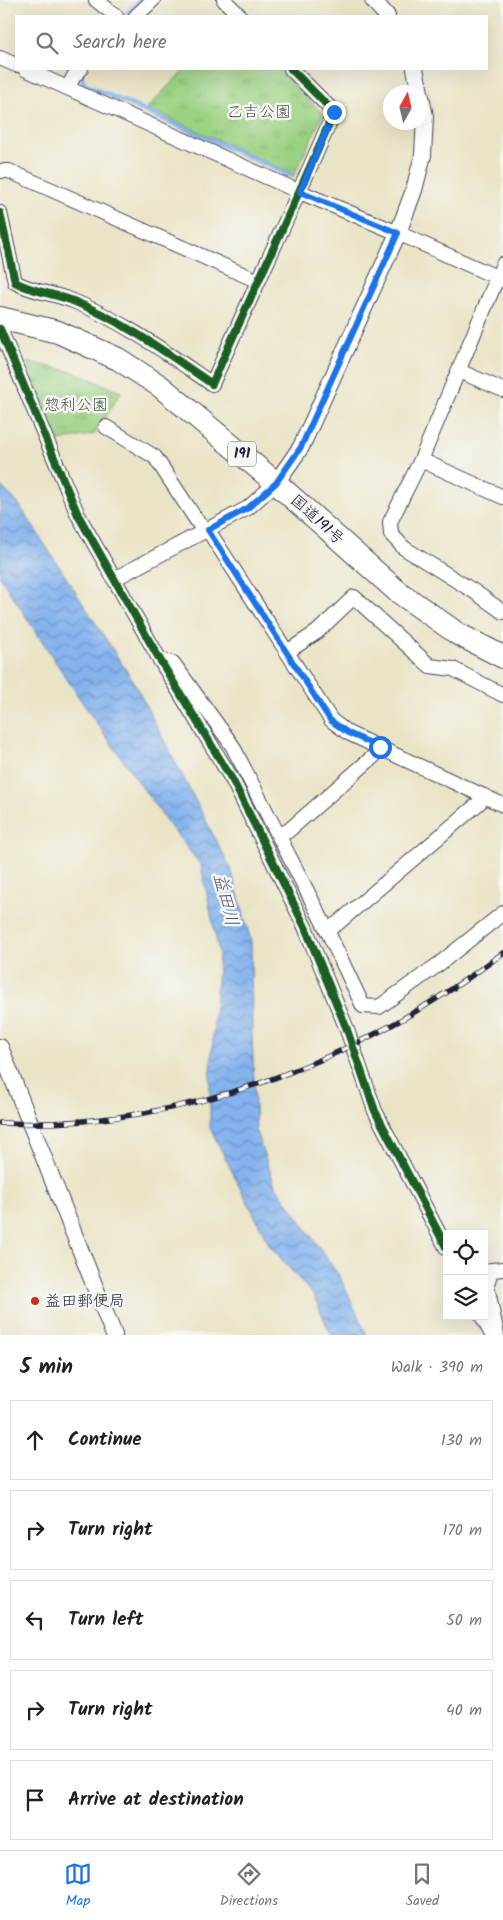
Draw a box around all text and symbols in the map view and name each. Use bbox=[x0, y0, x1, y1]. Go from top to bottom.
search box bbox=[15, 15, 488, 70]
text: Search here bbox=[73, 28, 167, 58]
icon: search bbox=[33, 29, 61, 57]
north arrow bbox=[383, 85, 428, 130]
park label: 乙吉公園 bbox=[227, 100, 291, 125]
route end bbox=[323, 101, 346, 124]
park label: 惣利公園 bbox=[44, 393, 108, 418]
road number: 191 bbox=[228, 442, 256, 466]
street label: 国道191号 bbox=[284, 489, 350, 551]
route start bbox=[369, 736, 392, 759]
water label: 益田川 bbox=[204, 870, 246, 930]
map controls bbox=[443, 1230, 488, 1320]
button: locate bbox=[443, 1230, 488, 1275]
button: layers bbox=[443, 1275, 488, 1320]
place label: 益田郵便局 bbox=[45, 1289, 125, 1314]
marker: 益田郵便局 bbox=[29, 1295, 41, 1307]
text: 5 min bbox=[20, 1351, 73, 1384]
text: Walk · 390 m bbox=[391, 1355, 483, 1380]
text: Continue bbox=[68, 1425, 141, 1455]
icon: ahead bbox=[21, 1426, 49, 1454]
text: 130 m bbox=[441, 1428, 482, 1453]
text: Turn right bbox=[68, 1515, 153, 1545]
icon: right bbox=[21, 1516, 49, 1544]
text: 170 m bbox=[442, 1518, 482, 1543]
text: Turn left bbox=[68, 1605, 143, 1635]
icon: left bbox=[21, 1606, 49, 1634]
text: 50 m bbox=[446, 1608, 482, 1633]
text: Turn right bbox=[68, 1695, 153, 1725]
icon: right bbox=[21, 1696, 49, 1724]
text: 40 m bbox=[446, 1698, 482, 1723]
text: Arrive at destination bbox=[68, 1785, 244, 1815]
icon: arrive bbox=[21, 1786, 49, 1814]
tab: Map bbox=[64, 1860, 92, 1912]
tab: Directions bbox=[220, 1860, 278, 1912]
tab: Saved bbox=[406, 1860, 439, 1912]

